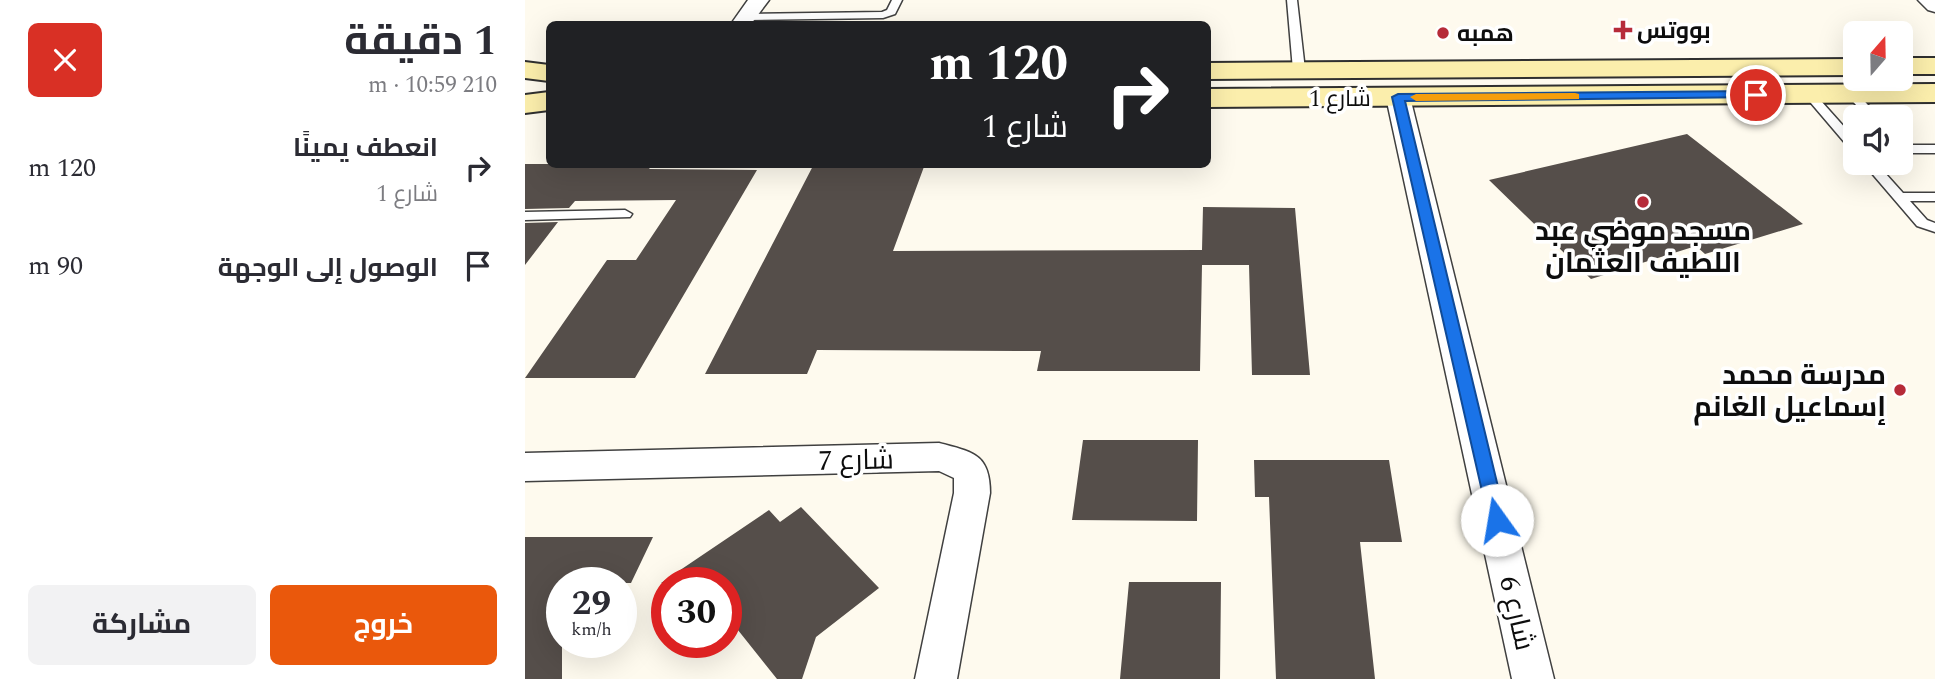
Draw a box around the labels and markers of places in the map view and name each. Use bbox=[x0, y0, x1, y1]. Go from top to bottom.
place label: بووتس bbox=[1637, 14, 1711, 49]
place label: همبه bbox=[1457, 17, 1514, 52]
marker: بووتس bbox=[1615, 22, 1631, 38]
marker: همبه bbox=[1435, 25, 1451, 41]
pin bbox=[1726, 65, 1786, 125]
marker: مسجد موضي عبد اللطيف العثمان bbox=[1635, 194, 1651, 210]
place label: مسجد موضي عبد اللطيف العثمان bbox=[1535, 210, 1751, 285]
place label: مدرسة محمد إسماعيل الغانم bbox=[1693, 354, 1886, 429]
marker: مدرسة محمد إسماعيل الغانم bbox=[1892, 382, 1908, 398]

